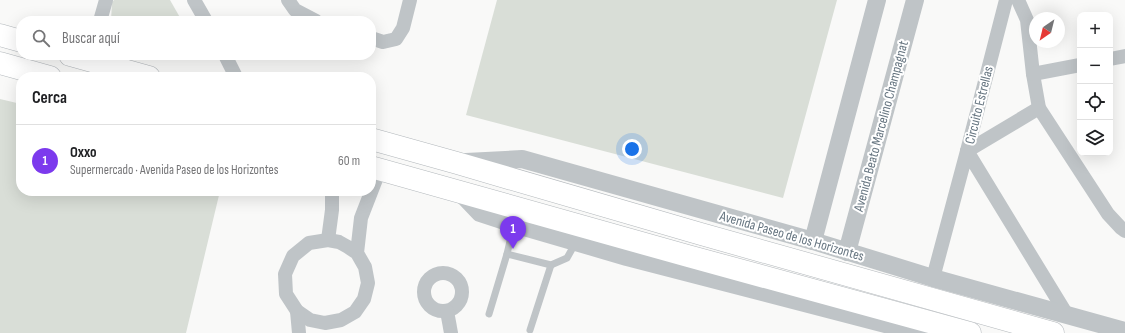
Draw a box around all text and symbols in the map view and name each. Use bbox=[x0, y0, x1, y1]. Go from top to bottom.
north arrow bbox=[1029, 12, 1065, 48]
map controls bbox=[1077, 12, 1113, 156]
button: + bbox=[1077, 12, 1113, 48]
search box bbox=[16, 16, 376, 60]
icon: search bbox=[30, 27, 52, 49]
text: Buscar aquí bbox=[62, 29, 120, 48]
street label: Avenida Beato Marcelino Champagnat bbox=[850, 39, 912, 214]
button: − bbox=[1077, 48, 1113, 84]
street label: Circuito Estrellas bbox=[961, 64, 997, 146]
button: locate bbox=[1077, 84, 1113, 120]
text: Cerca bbox=[32, 88, 67, 108]
button: layers bbox=[1077, 120, 1113, 156]
your location bbox=[622, 139, 642, 159]
text: Oxxo bbox=[70, 143, 97, 162]
text: 1 bbox=[42, 153, 48, 169]
text: 60 m bbox=[338, 153, 360, 169]
text: Supermercado · Avenida Paseo de los Horizontes bbox=[70, 162, 278, 178]
street label: Avenida Paseo de los Horizontes bbox=[717, 207, 866, 265]
pin: 1 bbox=[500, 216, 526, 249]

